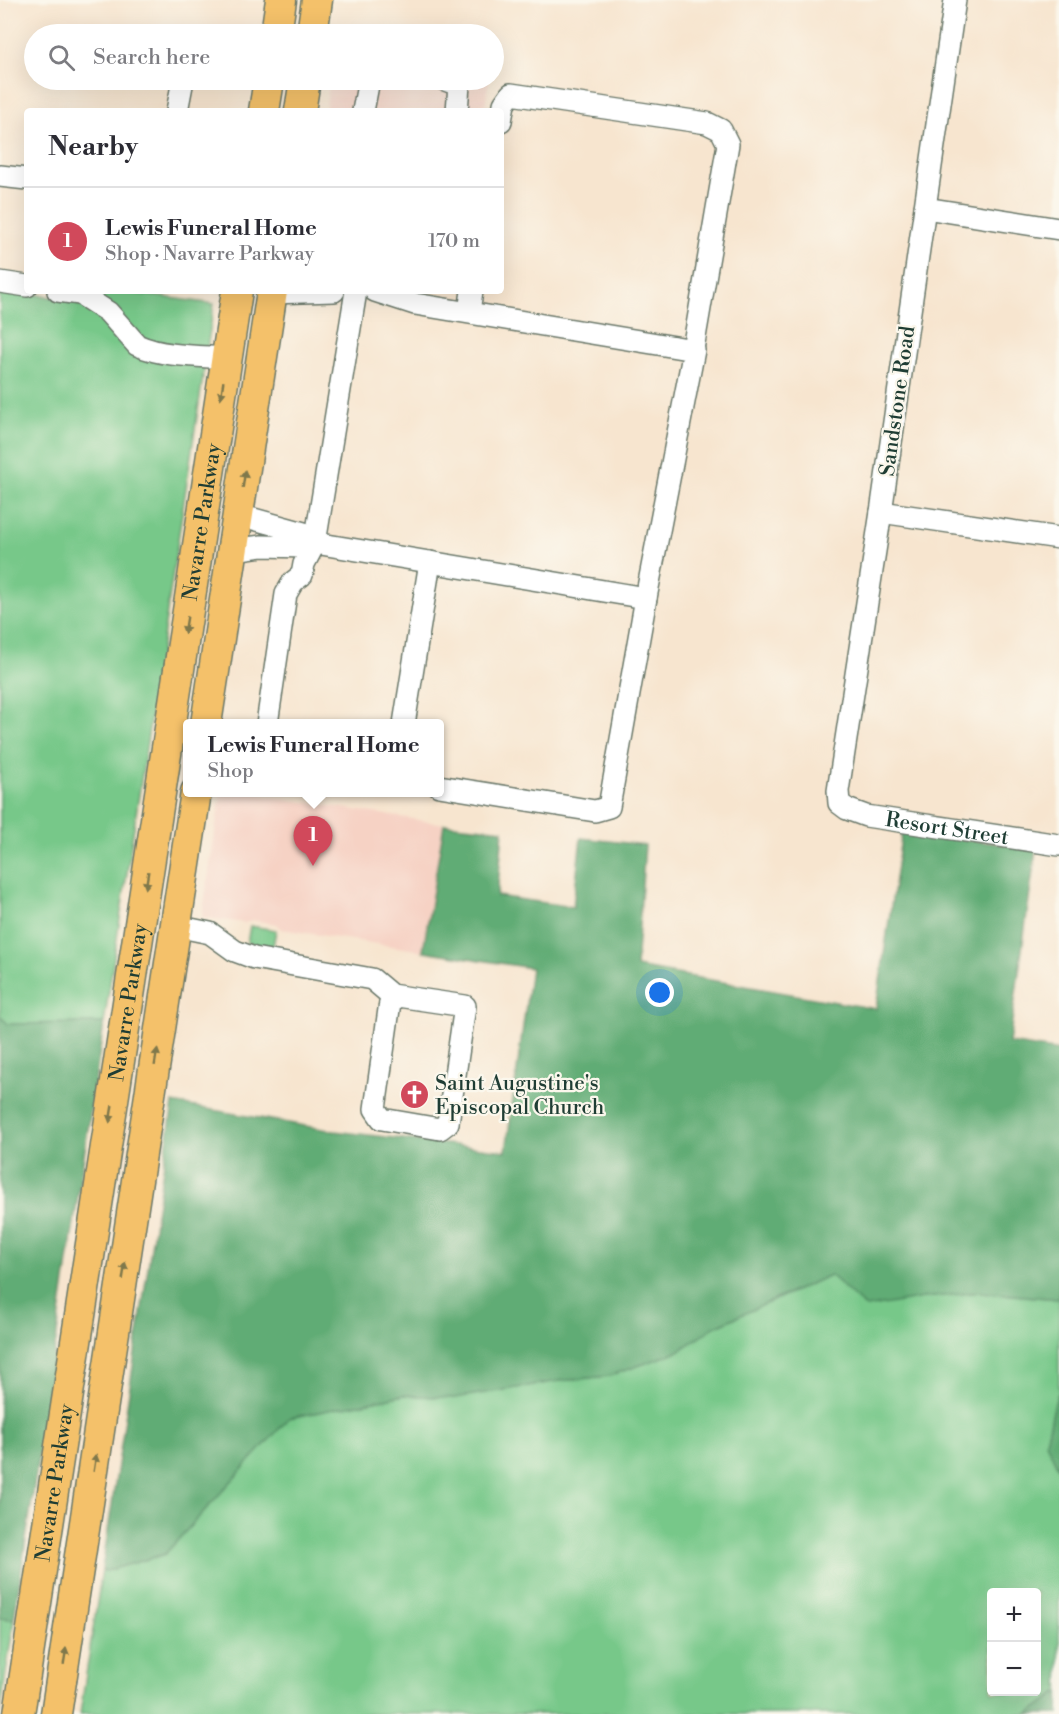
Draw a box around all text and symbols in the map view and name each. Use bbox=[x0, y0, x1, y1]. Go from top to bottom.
search box bbox=[24, 24, 504, 90]
icon: search bbox=[45, 41, 78, 74]
text: Search here bbox=[93, 44, 210, 71]
text: Nearby bbox=[48, 131, 138, 163]
text: Lewis Funeral Home bbox=[105, 215, 317, 242]
text: 1 bbox=[63, 229, 72, 254]
text: 170 m bbox=[428, 229, 480, 254]
text: Shop · Navarre Parkway bbox=[105, 242, 314, 267]
street label: Sandstone Road bbox=[875, 324, 921, 478]
one-way arrow bbox=[217, 381, 226, 400]
street label: Navarre Parkway bbox=[178, 441, 228, 603]
one-way arrow bbox=[240, 469, 249, 488]
one-way arrow bbox=[181, 615, 190, 634]
popup bbox=[183, 719, 444, 797]
text: Lewis Funeral Home bbox=[208, 732, 419, 759]
text: Shop bbox=[208, 759, 254, 784]
street label: Resort Street bbox=[884, 807, 1011, 851]
pin: 1 bbox=[294, 816, 332, 866]
one-way arrow bbox=[142, 870, 151, 889]
street label: Navarre Parkway bbox=[104, 921, 154, 1083]
your location bbox=[645, 978, 674, 1007]
one-way arrow bbox=[152, 1047, 161, 1066]
place label: Saint Augustine's Episcopal Church bbox=[435, 1071, 605, 1121]
church icon: Saint Augustine's Episcopal Church bbox=[398, 1079, 430, 1111]
one-way arrow bbox=[106, 1105, 115, 1124]
one-way arrow bbox=[119, 1261, 128, 1280]
street label: Navarre Parkway bbox=[31, 1401, 80, 1563]
one-way arrow bbox=[90, 1454, 99, 1473]
map controls bbox=[987, 1588, 1041, 1696]
button: + bbox=[987, 1588, 1041, 1642]
button: − bbox=[987, 1642, 1041, 1696]
one-way arrow bbox=[61, 1647, 70, 1666]

